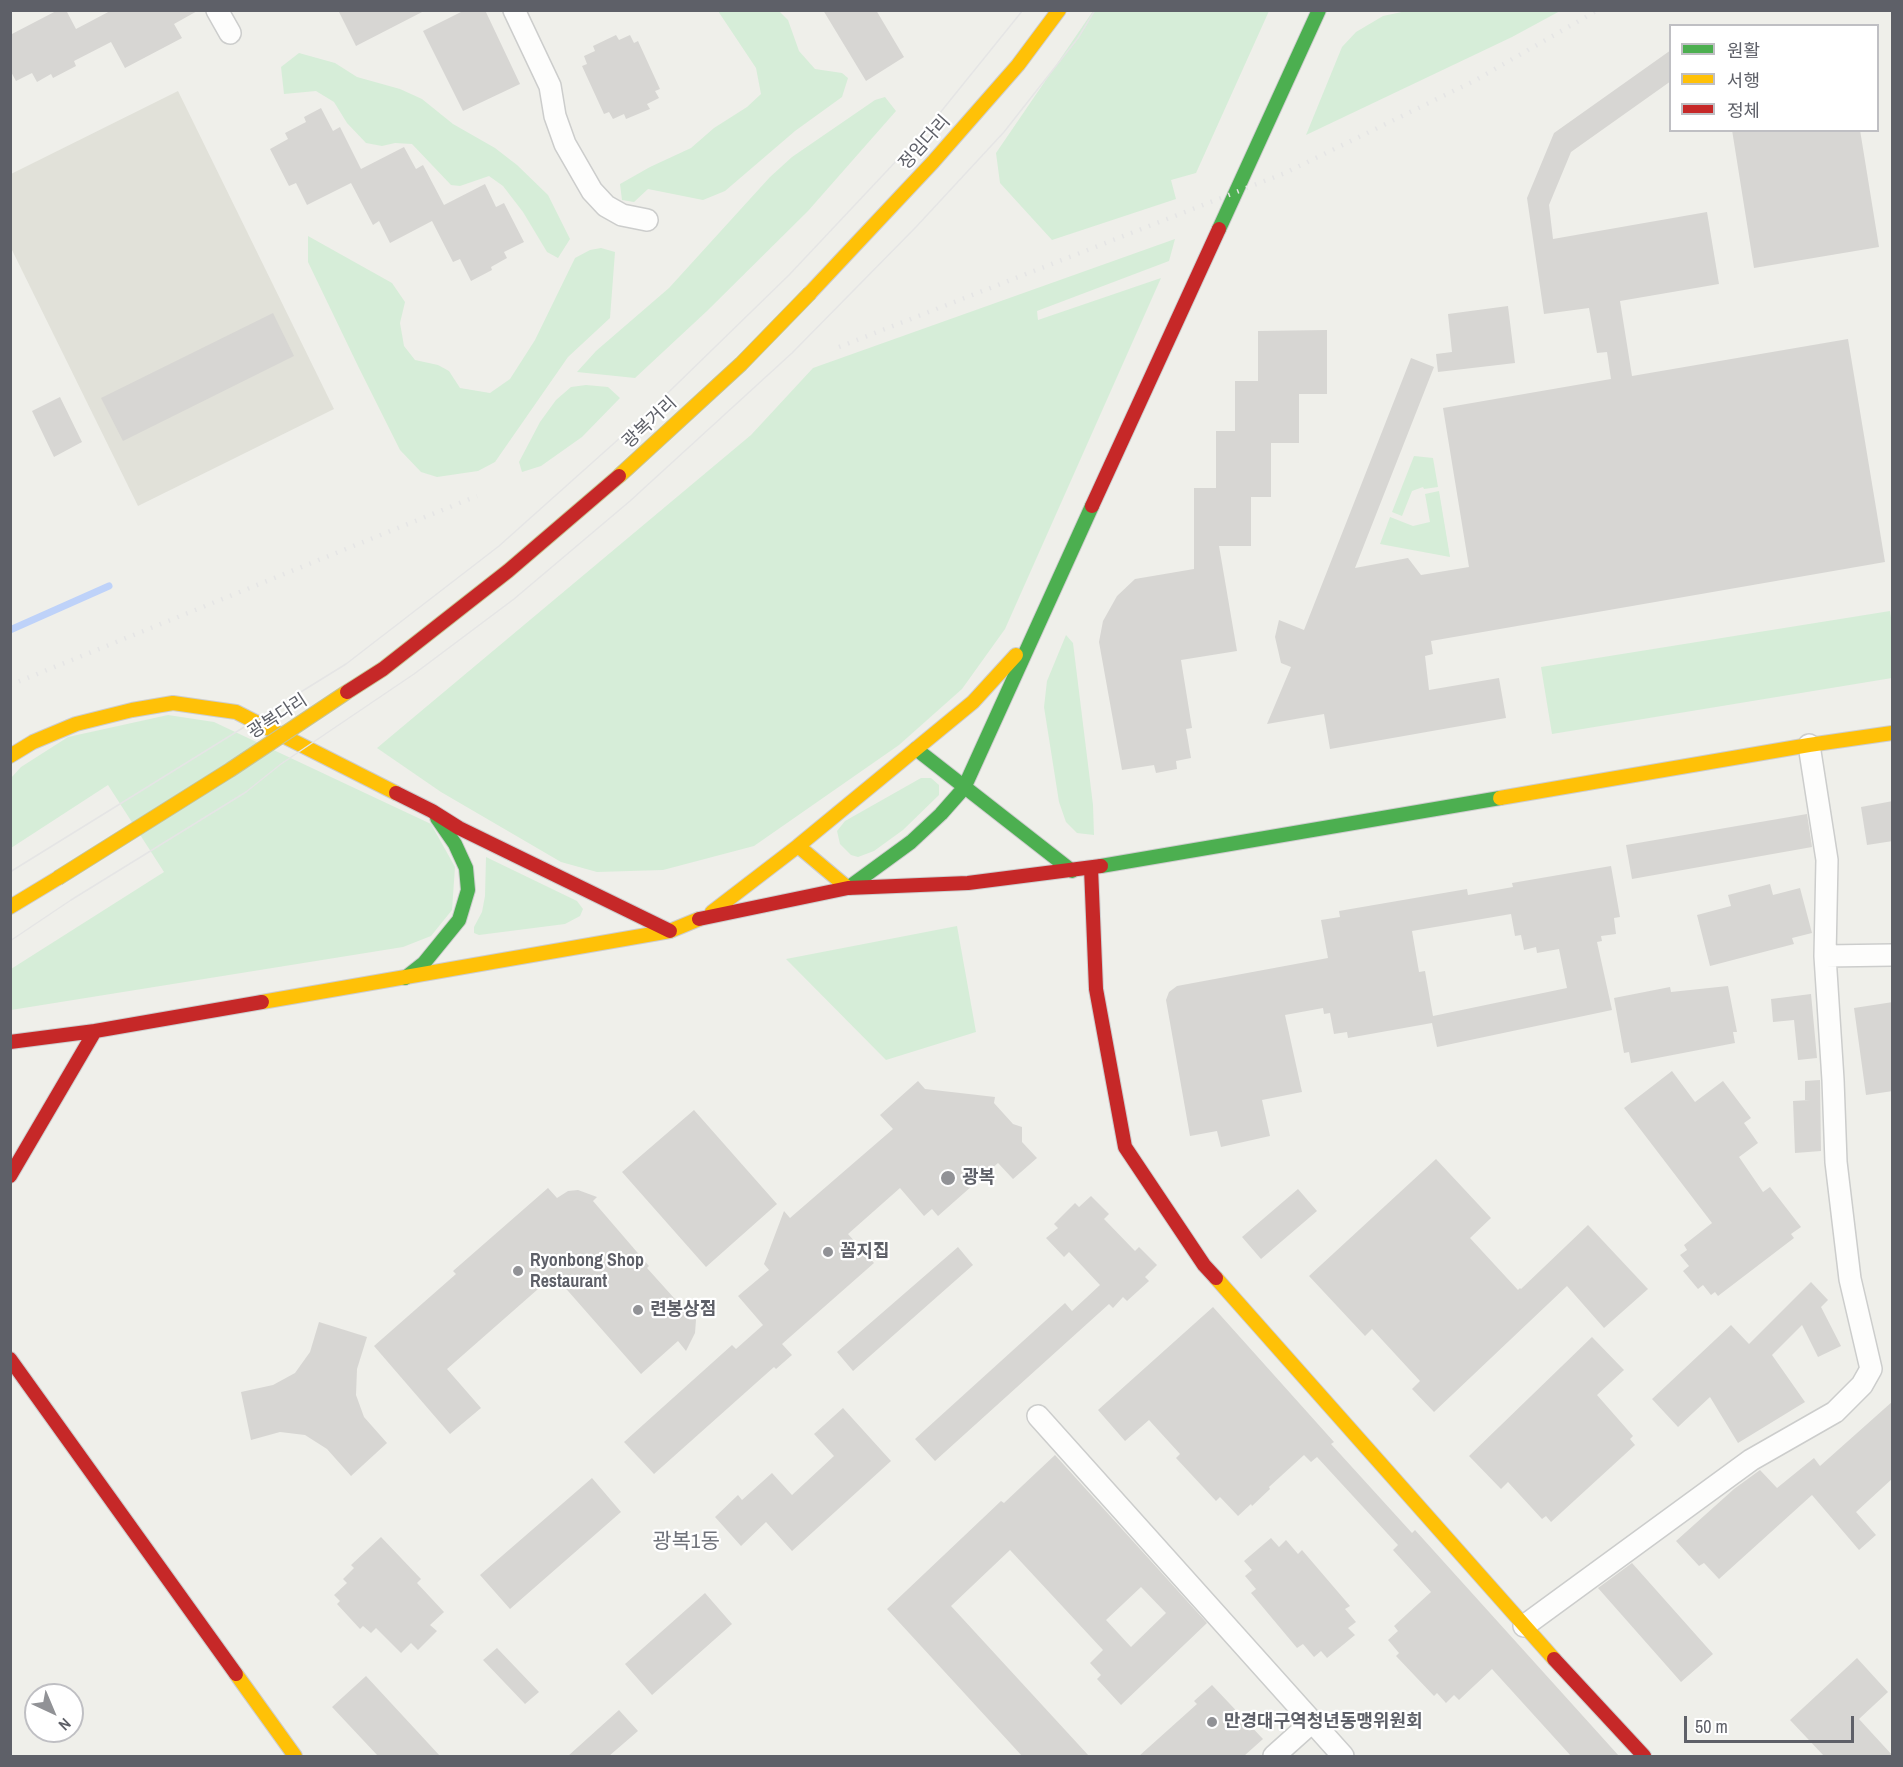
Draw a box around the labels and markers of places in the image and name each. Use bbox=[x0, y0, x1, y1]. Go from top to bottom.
place label: 광복 bbox=[962, 1167, 995, 1189]
marker: 광복 bbox=[939, 1169, 957, 1187]
place label: 꼼지집 bbox=[840, 1241, 890, 1263]
marker: 꼼지집 bbox=[821, 1245, 835, 1259]
place label: Ryonbong Shop Restaurant bbox=[530, 1250, 644, 1292]
marker: Ryonbong Shop Restaurant bbox=[511, 1264, 525, 1278]
place label: 련봉상점 bbox=[650, 1299, 716, 1321]
marker: 련봉상점 bbox=[631, 1303, 645, 1317]
place label: 만경대구역청년동맹위원회 bbox=[1224, 1711, 1423, 1733]
marker: 만경대구역청년동맹위원회 bbox=[1205, 1715, 1219, 1729]

